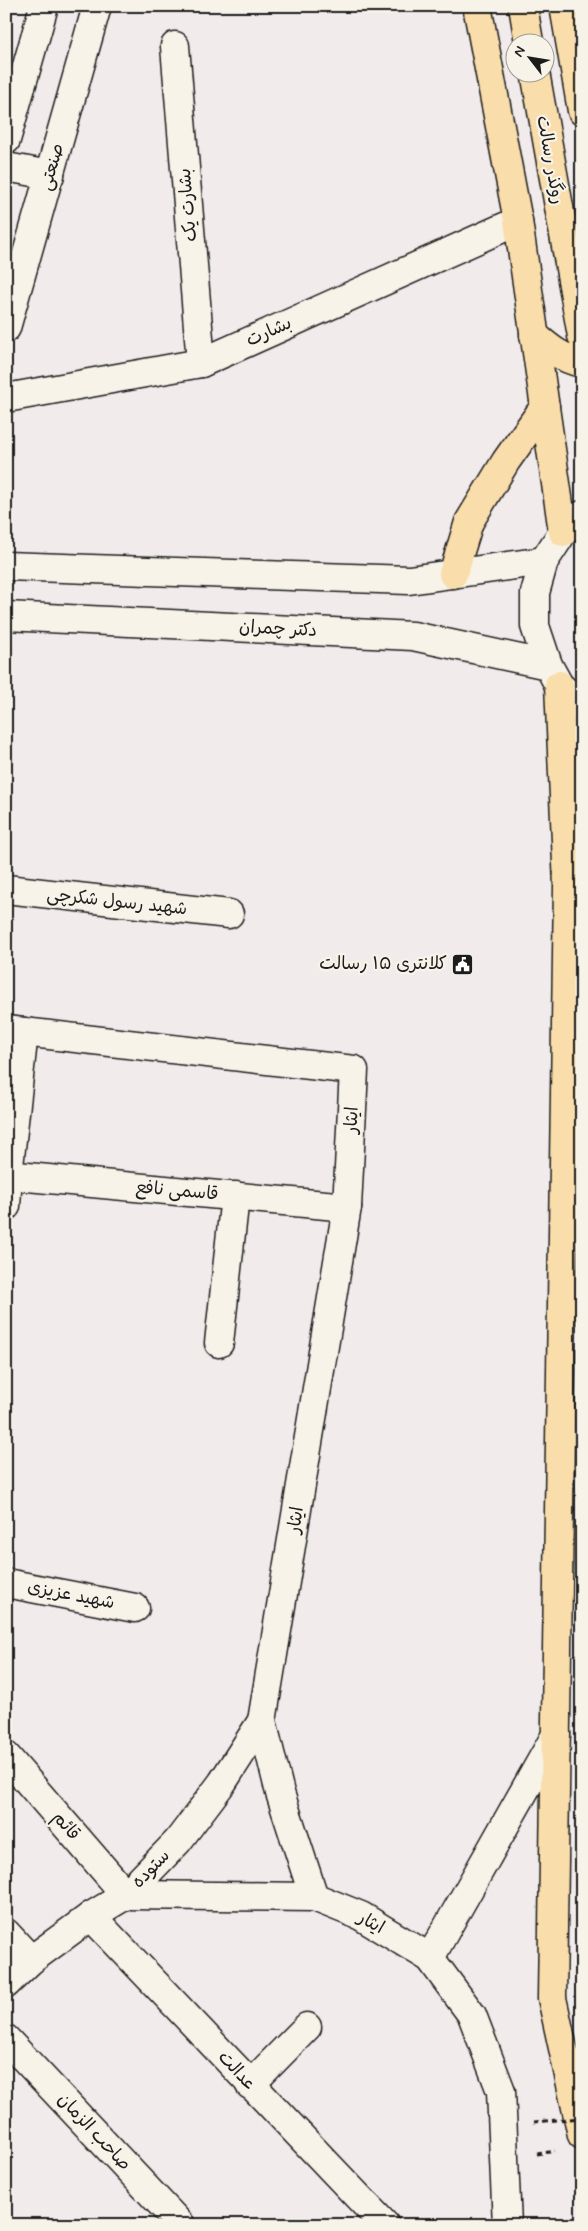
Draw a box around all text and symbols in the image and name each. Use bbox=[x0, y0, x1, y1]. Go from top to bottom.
north arrow bbox=[506, 32, 556, 82]
text: N bbox=[510, 43, 530, 60]
street label: روگذر رسالت bbox=[530, 114, 570, 206]
street label: صنعتی bbox=[34, 140, 70, 194]
street label: بشارت یک bbox=[173, 167, 203, 243]
street label: بشارت bbox=[242, 311, 296, 353]
street label: دکتر چمران bbox=[238, 615, 318, 643]
street label: شهید رسول شکرچی bbox=[46, 883, 188, 921]
place label: کلانتری ۱۵ رسالت bbox=[319, 952, 447, 976]
public building icon: کلانتری ۱۵ رسالت bbox=[451, 952, 475, 976]
street label: ایثار bbox=[339, 1106, 365, 1136]
street label: قاسمی نافع bbox=[135, 1175, 219, 1207]
street label: ایثار bbox=[282, 1505, 310, 1537]
street label: شهید عزیزی bbox=[25, 1575, 117, 1615]
street label: قائم bbox=[46, 1806, 85, 1846]
street label: ستوده bbox=[127, 1844, 175, 1894]
street label: ایثار bbox=[352, 1905, 389, 1940]
street label: عدالت bbox=[212, 2046, 262, 2096]
street label: صاحب الزمان bbox=[52, 2088, 136, 2176]

